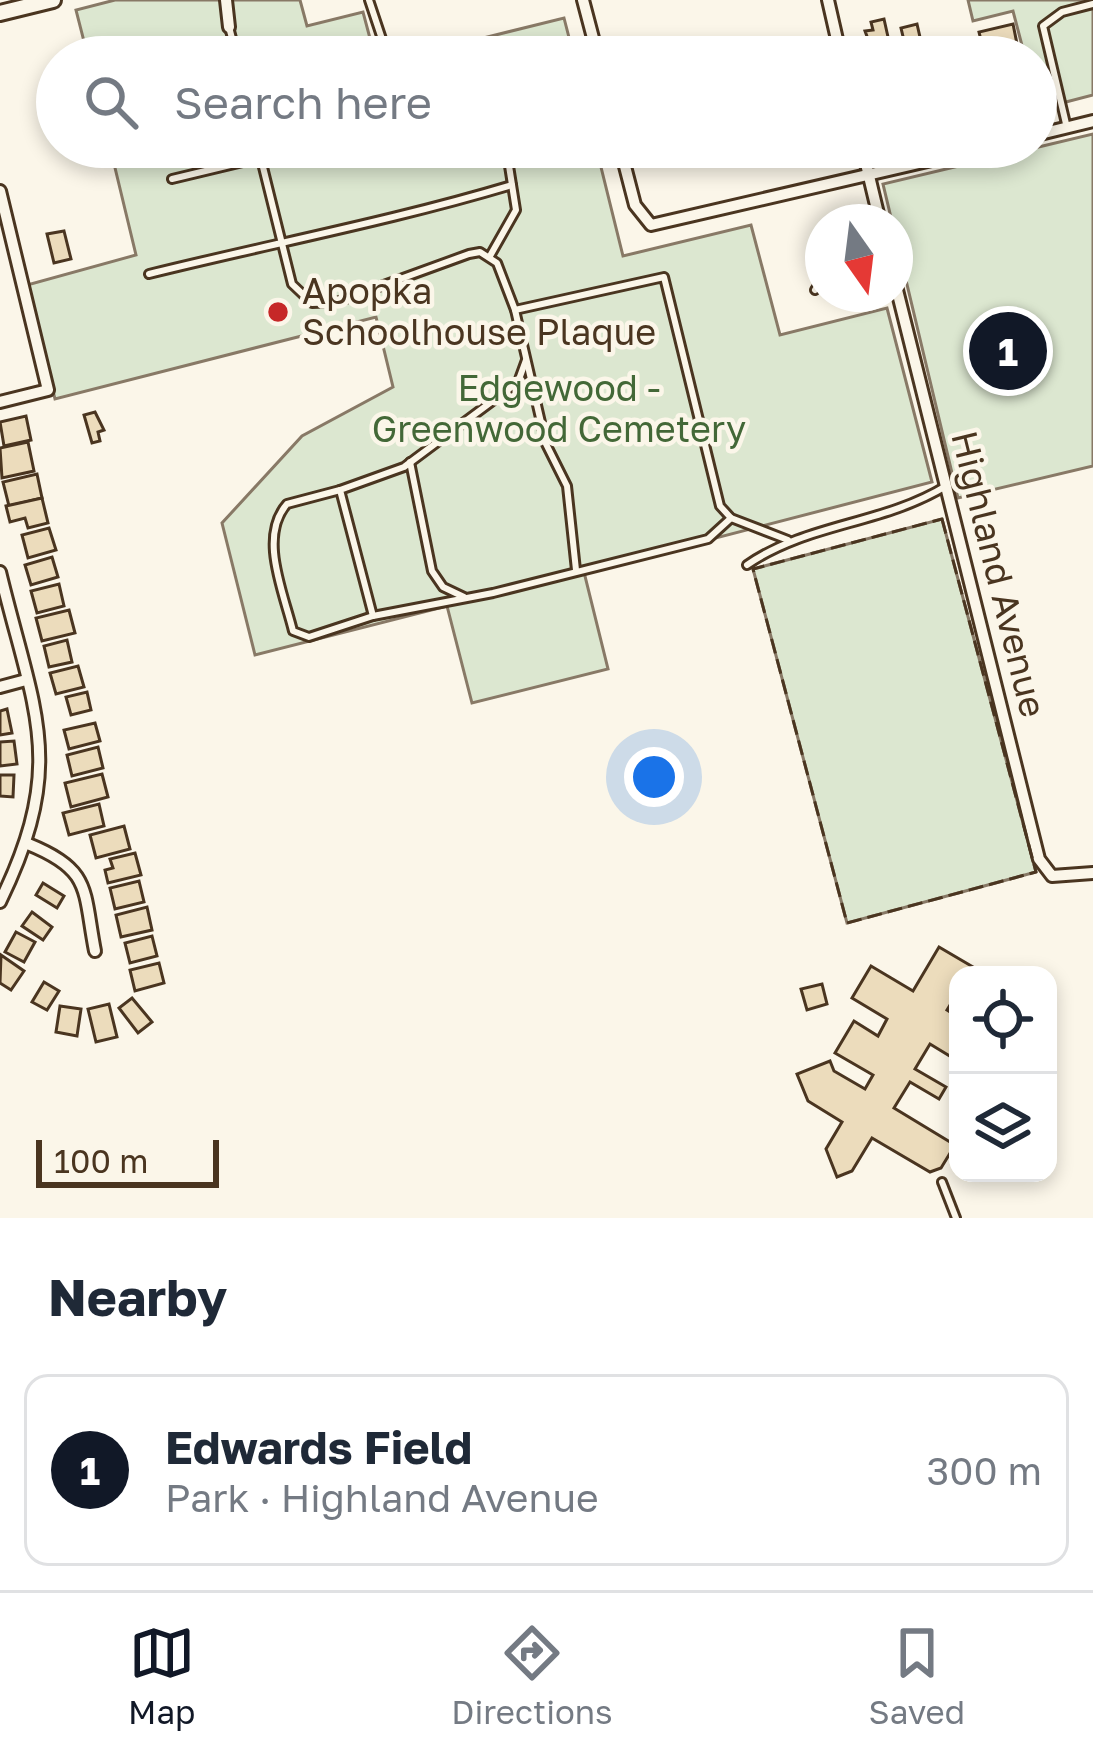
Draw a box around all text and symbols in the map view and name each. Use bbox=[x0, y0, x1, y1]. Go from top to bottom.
search box bbox=[36, 36, 1057, 168]
icon: search bbox=[78, 69, 144, 135]
text: Search here bbox=[174, 75, 432, 129]
north arrow bbox=[805, 204, 913, 312]
place label: Apopka Schoolhouse Plaque bbox=[302, 269, 656, 353]
marker: Apopka Schoolhouse Plaque bbox=[265, 299, 291, 325]
pin: 1 bbox=[969, 306, 1047, 396]
park label: Edgewood - Greenwood Cemetery bbox=[372, 366, 746, 450]
street label: Highland Avenue bbox=[943, 426, 1056, 721]
your location bbox=[624, 747, 684, 807]
map controls bbox=[949, 966, 1057, 1182]
button: locate bbox=[949, 966, 1057, 1074]
button: layers bbox=[949, 1074, 1057, 1182]
scale bar bbox=[36, 1134, 219, 1187]
text: 100 m bbox=[54, 1141, 148, 1180]
text: Nearby bbox=[48, 1266, 227, 1327]
text: Edwards Field bbox=[165, 1420, 472, 1474]
text: 1 bbox=[80, 1447, 100, 1494]
text: 300 m bbox=[927, 1447, 1042, 1494]
text: Park · Highland Avenue bbox=[165, 1474, 599, 1521]
tab: Map bbox=[128, 1620, 195, 1731]
tab: Directions bbox=[451, 1620, 613, 1731]
tab: Saved bbox=[869, 1620, 965, 1731]

